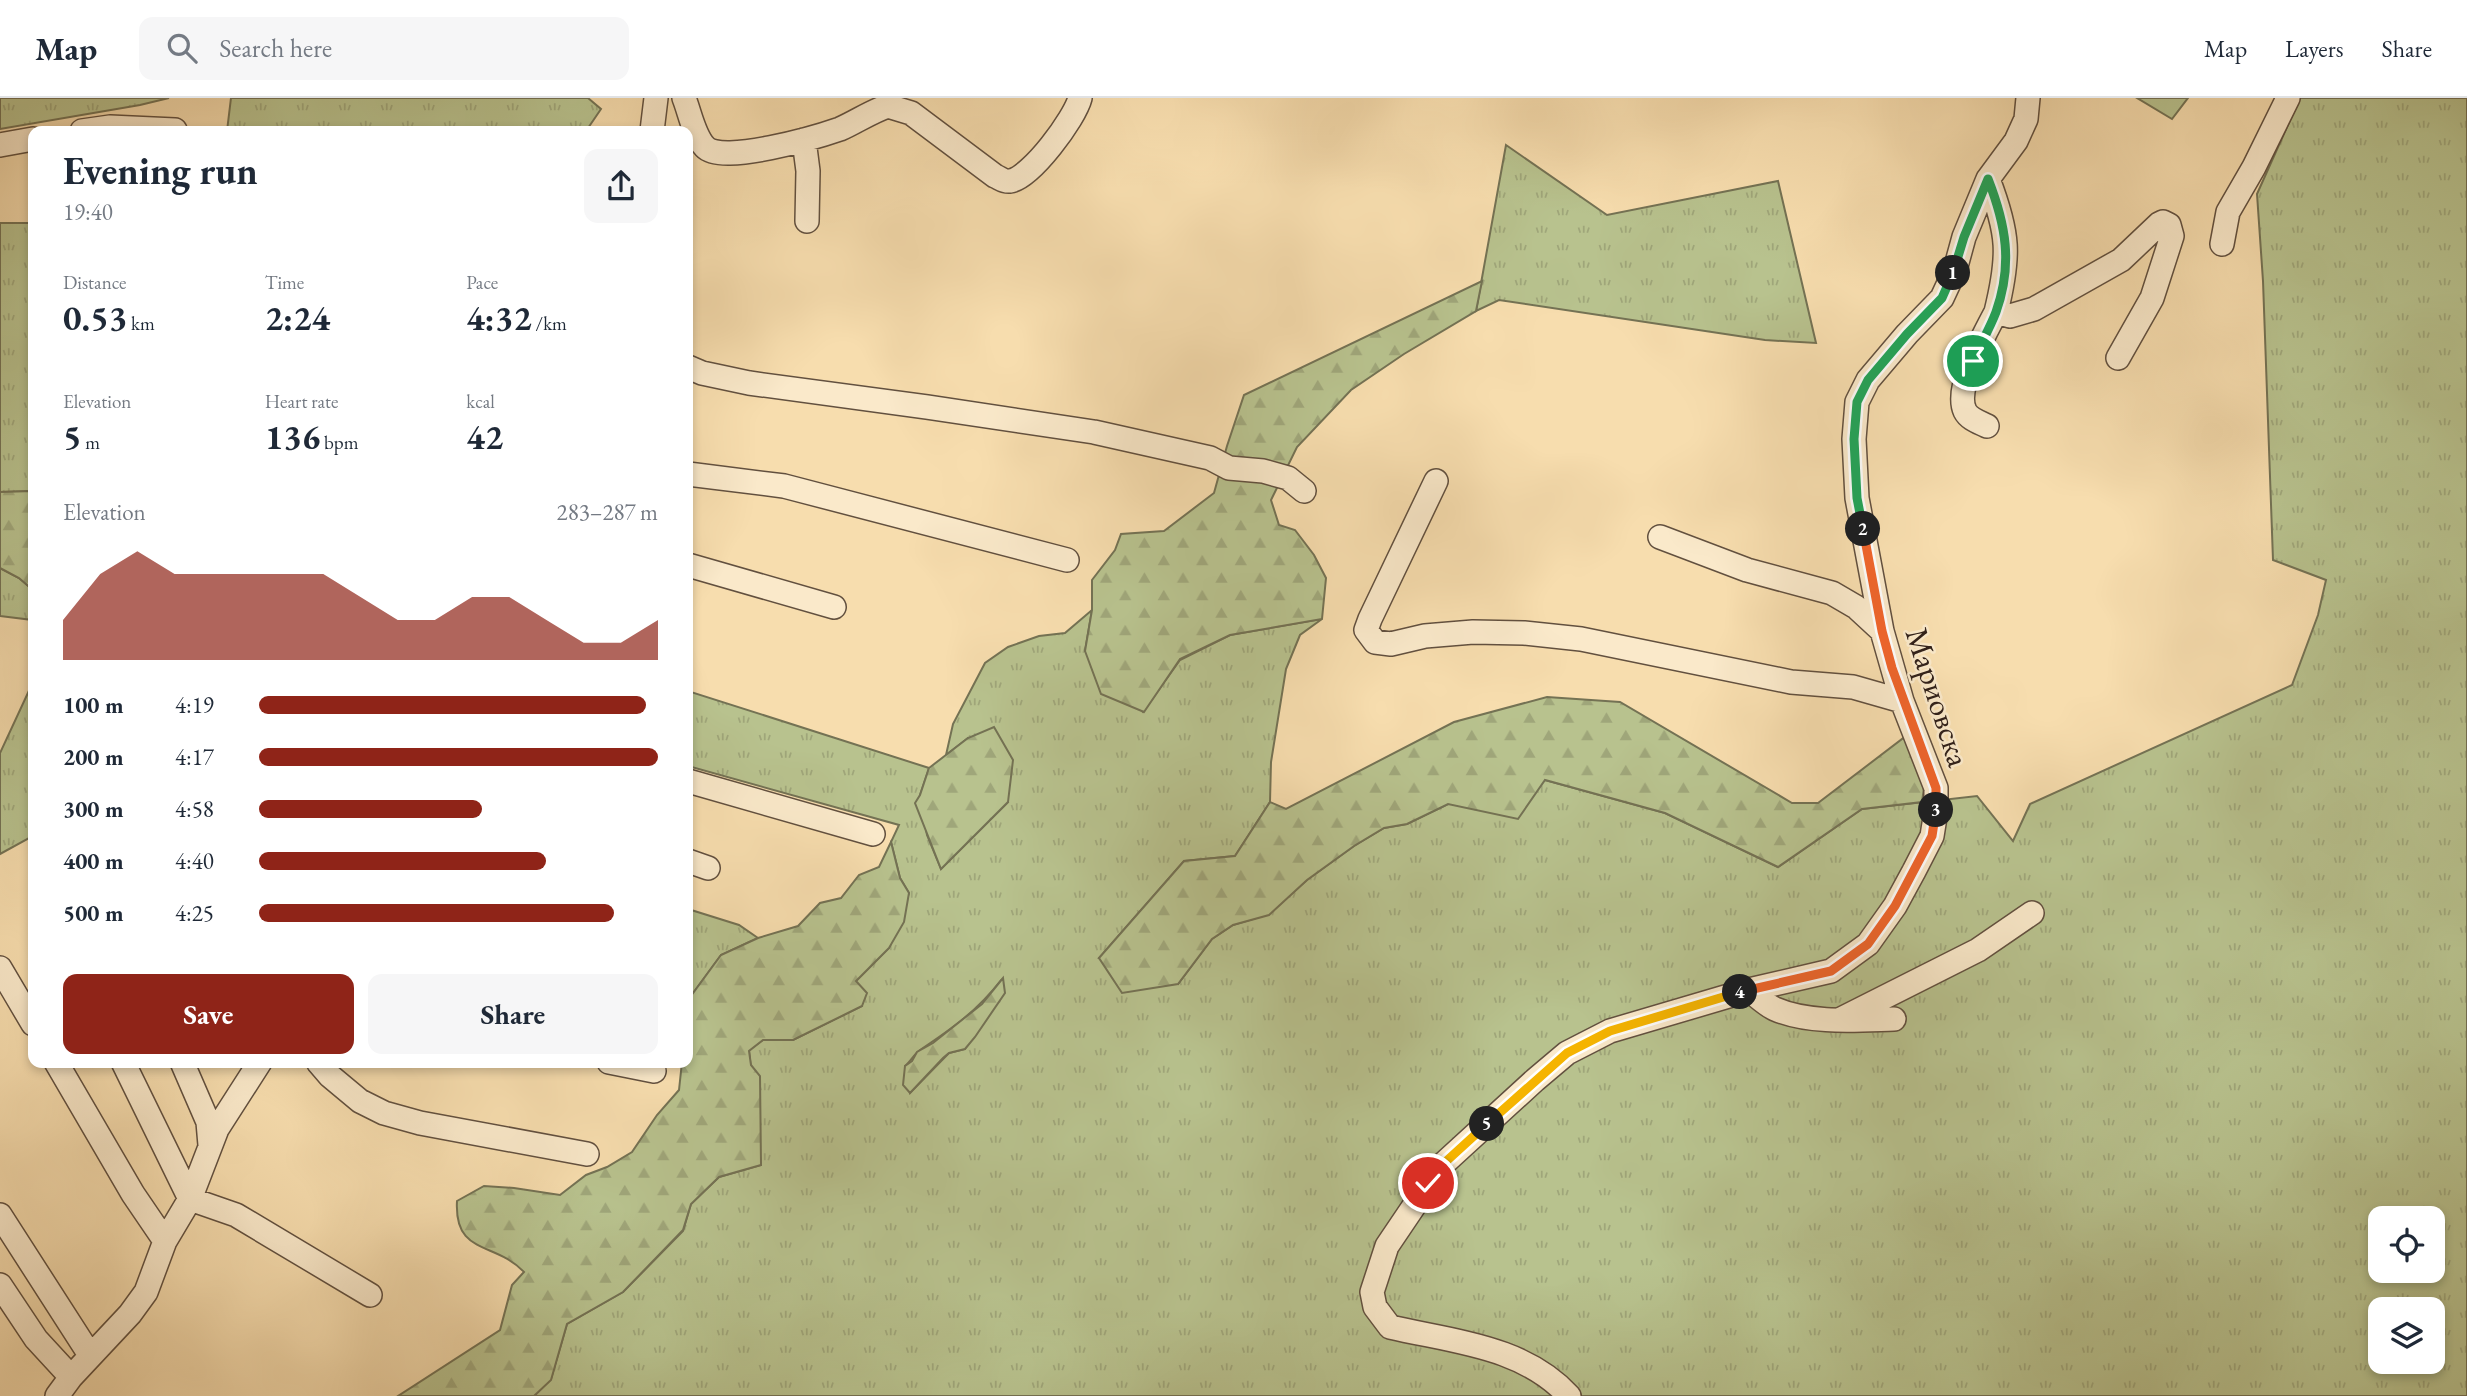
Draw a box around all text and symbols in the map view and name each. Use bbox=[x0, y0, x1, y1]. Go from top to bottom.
search box bbox=[139, 17, 629, 80]
text: Map bbox=[35, 27, 97, 70]
icon: search bbox=[163, 29, 201, 67]
text: Search here bbox=[219, 31, 332, 65]
text: Map bbox=[2204, 33, 2247, 64]
text: Layers bbox=[2285, 33, 2344, 64]
text: Share bbox=[2382, 33, 2432, 64]
text: Evening run bbox=[63, 146, 258, 195]
button: share bbox=[584, 149, 658, 223]
text: 19:40 bbox=[63, 197, 113, 227]
pin: 1 bbox=[1936, 256, 1970, 290]
text: 1 bbox=[1947, 260, 1958, 285]
text: Distance bbox=[63, 270, 126, 295]
text: Time bbox=[265, 270, 304, 295]
text: Pace bbox=[466, 270, 498, 295]
text: 0.53 bbox=[63, 295, 127, 340]
text: 2:24 bbox=[265, 295, 330, 340]
text: 4:32 bbox=[466, 295, 532, 340]
text: km bbox=[127, 311, 155, 336]
text: /km bbox=[532, 311, 567, 336]
pin bbox=[1943, 331, 2003, 391]
icon: arrive bbox=[1954, 342, 1992, 380]
text: Elevation bbox=[63, 389, 131, 414]
text: Heart rate bbox=[265, 389, 338, 414]
text: kcal bbox=[466, 389, 495, 414]
text: 5 bbox=[63, 414, 82, 459]
text: 136 bbox=[265, 414, 320, 459]
text: 42 bbox=[466, 414, 503, 459]
text: m bbox=[82, 430, 100, 455]
text: bpm bbox=[320, 430, 358, 455]
text: Elevation bbox=[63, 497, 146, 527]
text: 283–287 m bbox=[557, 497, 658, 527]
pin: 2 bbox=[1846, 512, 1881, 546]
text: 2 bbox=[1857, 516, 1868, 541]
street label: Мариовска bbox=[1896, 622, 1980, 772]
text: 100 m bbox=[63, 690, 124, 720]
text: 4:19 bbox=[175, 690, 214, 720]
text: 200 m bbox=[63, 742, 124, 772]
text: 4:17 bbox=[175, 742, 214, 772]
pin: 3 bbox=[1918, 792, 1954, 828]
text: 300 m bbox=[63, 794, 124, 824]
text: 4:58 bbox=[175, 794, 214, 824]
text: 3 bbox=[1930, 797, 1941, 822]
text: 400 m bbox=[63, 846, 124, 876]
text: 4:40 bbox=[175, 846, 214, 876]
text: 500 m bbox=[63, 898, 124, 928]
text: 4:25 bbox=[175, 898, 214, 928]
button: Save bbox=[63, 974, 354, 1054]
button: Share bbox=[368, 974, 658, 1054]
pin: 4 bbox=[1722, 974, 1758, 1010]
text: 4 bbox=[1734, 979, 1745, 1004]
pin: 5 bbox=[1470, 1107, 1504, 1142]
text: 5 bbox=[1481, 1111, 1492, 1136]
pin bbox=[1398, 1153, 1458, 1213]
icon: check bbox=[1409, 1164, 1447, 1202]
map controls bbox=[2368, 1206, 2445, 1374]
button: locate bbox=[2368, 1206, 2445, 1283]
button: layers bbox=[2368, 1297, 2445, 1374]

